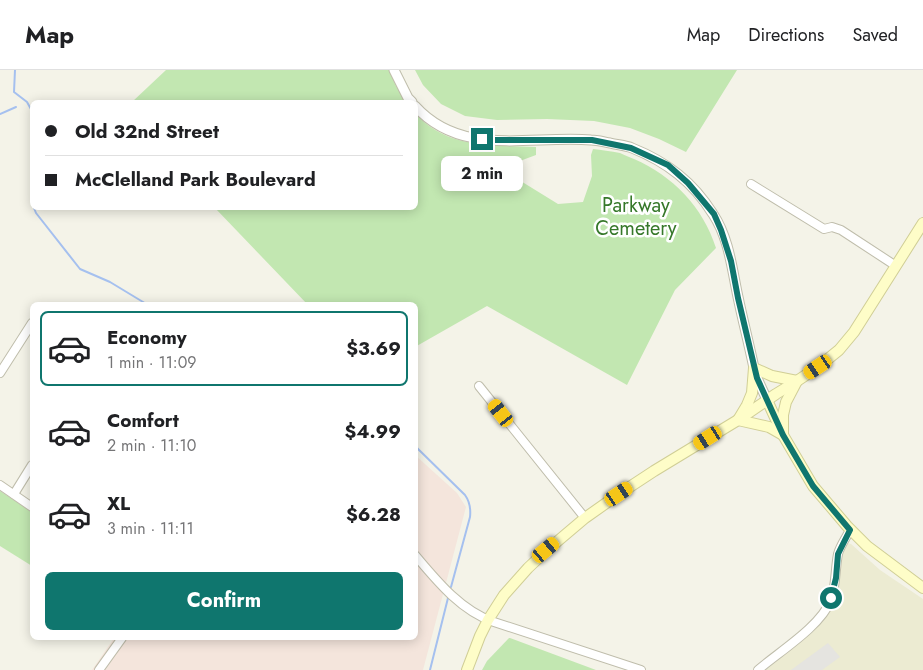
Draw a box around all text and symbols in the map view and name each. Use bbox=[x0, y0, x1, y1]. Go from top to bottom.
text: Map bbox=[25, 17, 74, 52]
text: Map bbox=[687, 22, 720, 48]
text: Directions bbox=[748, 22, 824, 48]
text: Saved bbox=[852, 22, 898, 48]
text: Old 32nd Street bbox=[75, 118, 219, 145]
route end bbox=[471, 128, 493, 150]
callout: 2 min bbox=[441, 156, 523, 192]
text: 2 min bbox=[461, 162, 503, 185]
text: McClelland Park Boulevard bbox=[75, 166, 316, 193]
park label: Parkway Cemetery bbox=[595, 191, 677, 243]
text: Economy bbox=[107, 324, 187, 351]
icon: car bbox=[47, 326, 92, 371]
text: $3.69 bbox=[346, 335, 401, 362]
text: 1 min · 11:09 bbox=[107, 351, 196, 374]
car bbox=[801, 352, 834, 382]
car bbox=[485, 397, 516, 429]
text: Comfort bbox=[107, 407, 179, 434]
icon: car bbox=[47, 409, 92, 454]
text: $4.99 bbox=[344, 418, 401, 445]
car bbox=[691, 424, 724, 452]
text: 2 min · 11:10 bbox=[107, 434, 196, 457]
car bbox=[602, 479, 635, 509]
text: XL bbox=[107, 490, 130, 517]
icon: car bbox=[47, 492, 92, 537]
text: $6.28 bbox=[346, 501, 401, 528]
text: 3 min · 11:11 bbox=[107, 517, 194, 540]
car bbox=[529, 535, 562, 565]
button: Confirm bbox=[45, 572, 403, 630]
route start bbox=[820, 587, 842, 609]

